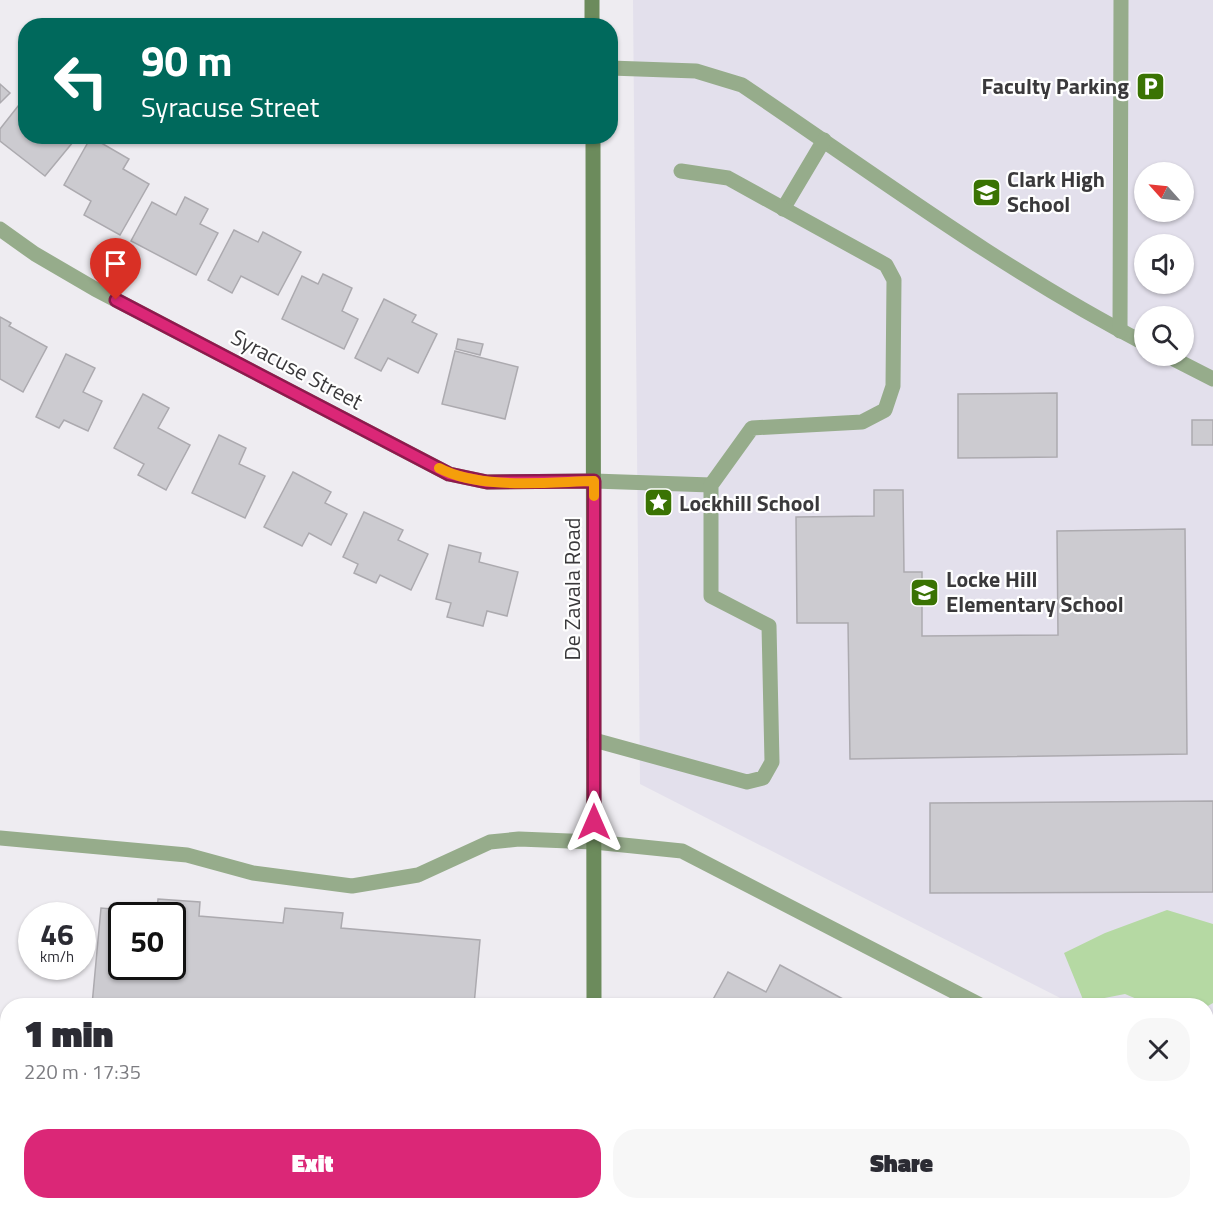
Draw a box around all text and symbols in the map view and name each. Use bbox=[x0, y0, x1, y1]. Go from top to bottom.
text: 90 m bbox=[141, 28, 233, 92]
icon: left bbox=[42, 42, 120, 120]
place label: Faculty Parking bbox=[981, 69, 1129, 103]
parking icon: Faculty Parking bbox=[1134, 70, 1166, 102]
text: Syracuse Street bbox=[141, 86, 319, 127]
place label: Clark High School bbox=[1007, 162, 1105, 221]
north arrow bbox=[1134, 162, 1194, 222]
map controls bbox=[1134, 162, 1194, 366]
school or university icon: Clark High School bbox=[970, 176, 1002, 208]
button: sound bbox=[1134, 234, 1194, 294]
pin bbox=[90, 238, 141, 300]
icon: arrive bbox=[99, 247, 132, 280]
button: search bbox=[1134, 306, 1194, 366]
street label: Syracuse Street bbox=[225, 320, 369, 418]
place label: Lockhill School bbox=[679, 486, 820, 520]
place icon: Lockhill School bbox=[642, 487, 674, 519]
street label: De Zavala Road bbox=[555, 518, 589, 660]
place label: Locke Hill Elementary School bbox=[946, 562, 1124, 621]
school or university icon: Locke Hill Elementary School bbox=[909, 576, 941, 608]
position arrow bbox=[562, 790, 626, 854]
speed limit sign: 50 bbox=[108, 902, 186, 980]
text: 46 bbox=[40, 911, 74, 957]
text: km/h bbox=[40, 945, 74, 968]
text: 1 min bbox=[24, 1006, 113, 1061]
button: close bbox=[1127, 1018, 1190, 1081]
text: 220 m · 17:35 bbox=[24, 1056, 141, 1087]
button: Exit bbox=[24, 1129, 601, 1198]
button: Share bbox=[613, 1129, 1190, 1198]

